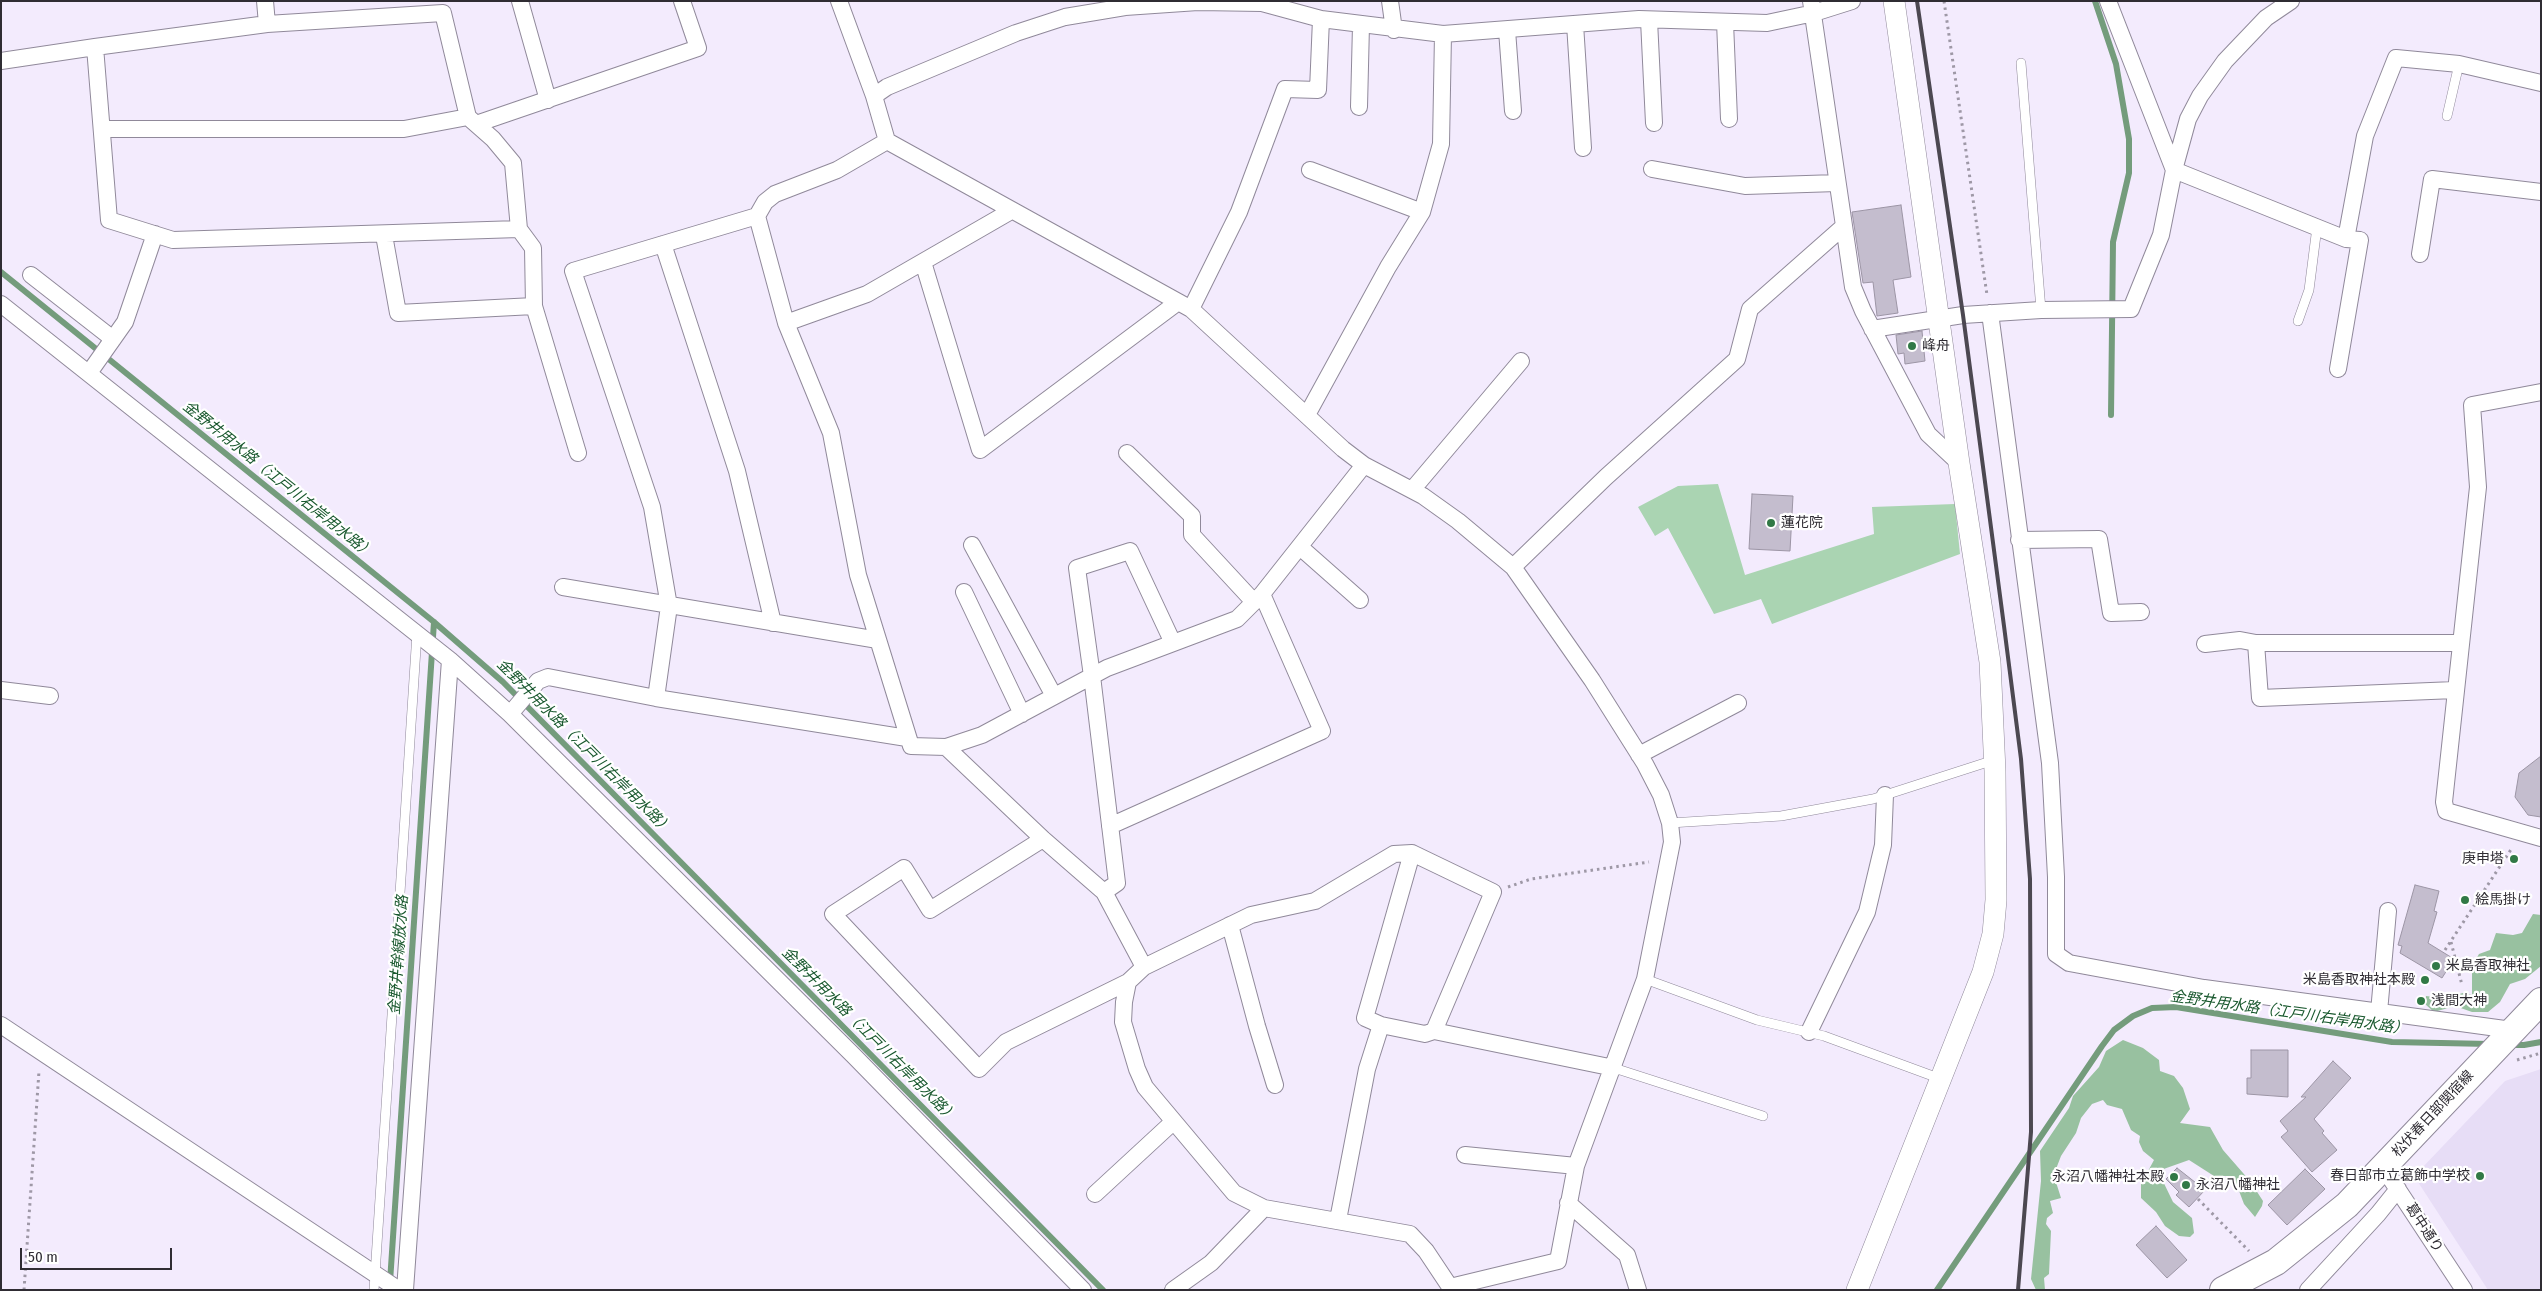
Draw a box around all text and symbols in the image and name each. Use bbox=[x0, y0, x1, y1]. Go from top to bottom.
place label: 峰舟 bbox=[1922, 338, 1950, 354]
marker: 峰舟 bbox=[1906, 340, 1918, 352]
water label: 金野井用水路（江戸川右岸用水路） bbox=[179, 397, 377, 563]
place label: 蓮花院 bbox=[1781, 515, 1823, 531]
marker: 蓮花院 bbox=[1765, 517, 1777, 529]
water label: 金野井用水路（江戸川右岸用水路） bbox=[493, 656, 675, 838]
place label: 庚申塔 bbox=[2462, 851, 2504, 867]
marker: 庚申塔 bbox=[2508, 853, 2520, 865]
place label: 絵馬掛け bbox=[2475, 892, 2531, 908]
marker: 絵馬掛け bbox=[2459, 894, 2471, 906]
water label: 金野井幹線放水路 bbox=[386, 895, 412, 1015]
water label: 金野井用水路（江戸川右岸用水路） bbox=[778, 944, 960, 1126]
place label: 米島香取神社 bbox=[2446, 958, 2530, 974]
marker: 米島香取神社 bbox=[2430, 960, 2442, 972]
place label: 米島香取神社本殿 bbox=[2303, 972, 2415, 988]
marker: 米島香取神社本殿 bbox=[2419, 974, 2431, 986]
water label: 金野井用水路（江戸川右岸用水路） bbox=[2169, 987, 2409, 1039]
place label: 浅間大神 bbox=[2431, 993, 2487, 1009]
marker: 浅間大神 bbox=[2415, 995, 2427, 1007]
street label: 松伏春日部関宿線 bbox=[2389, 1067, 2477, 1161]
place label: 春日部市立葛飾中学校 bbox=[2330, 1168, 2470, 1184]
place label: 永沼八幡神社本殿 bbox=[2052, 1169, 2164, 1185]
marker: 春日部市立葛飾中学校 bbox=[2474, 1170, 2486, 1182]
marker: 永沼八幡神社本殿 bbox=[2168, 1171, 2180, 1183]
place label: 永沼八幡神社 bbox=[2196, 1177, 2280, 1193]
marker: 永沼八幡神社 bbox=[2180, 1179, 2192, 1191]
street label: 葛中通り bbox=[2402, 1200, 2446, 1256]
scale bar bbox=[22, 1238, 175, 1270]
text: 50 m bbox=[28, 1248, 58, 1266]

